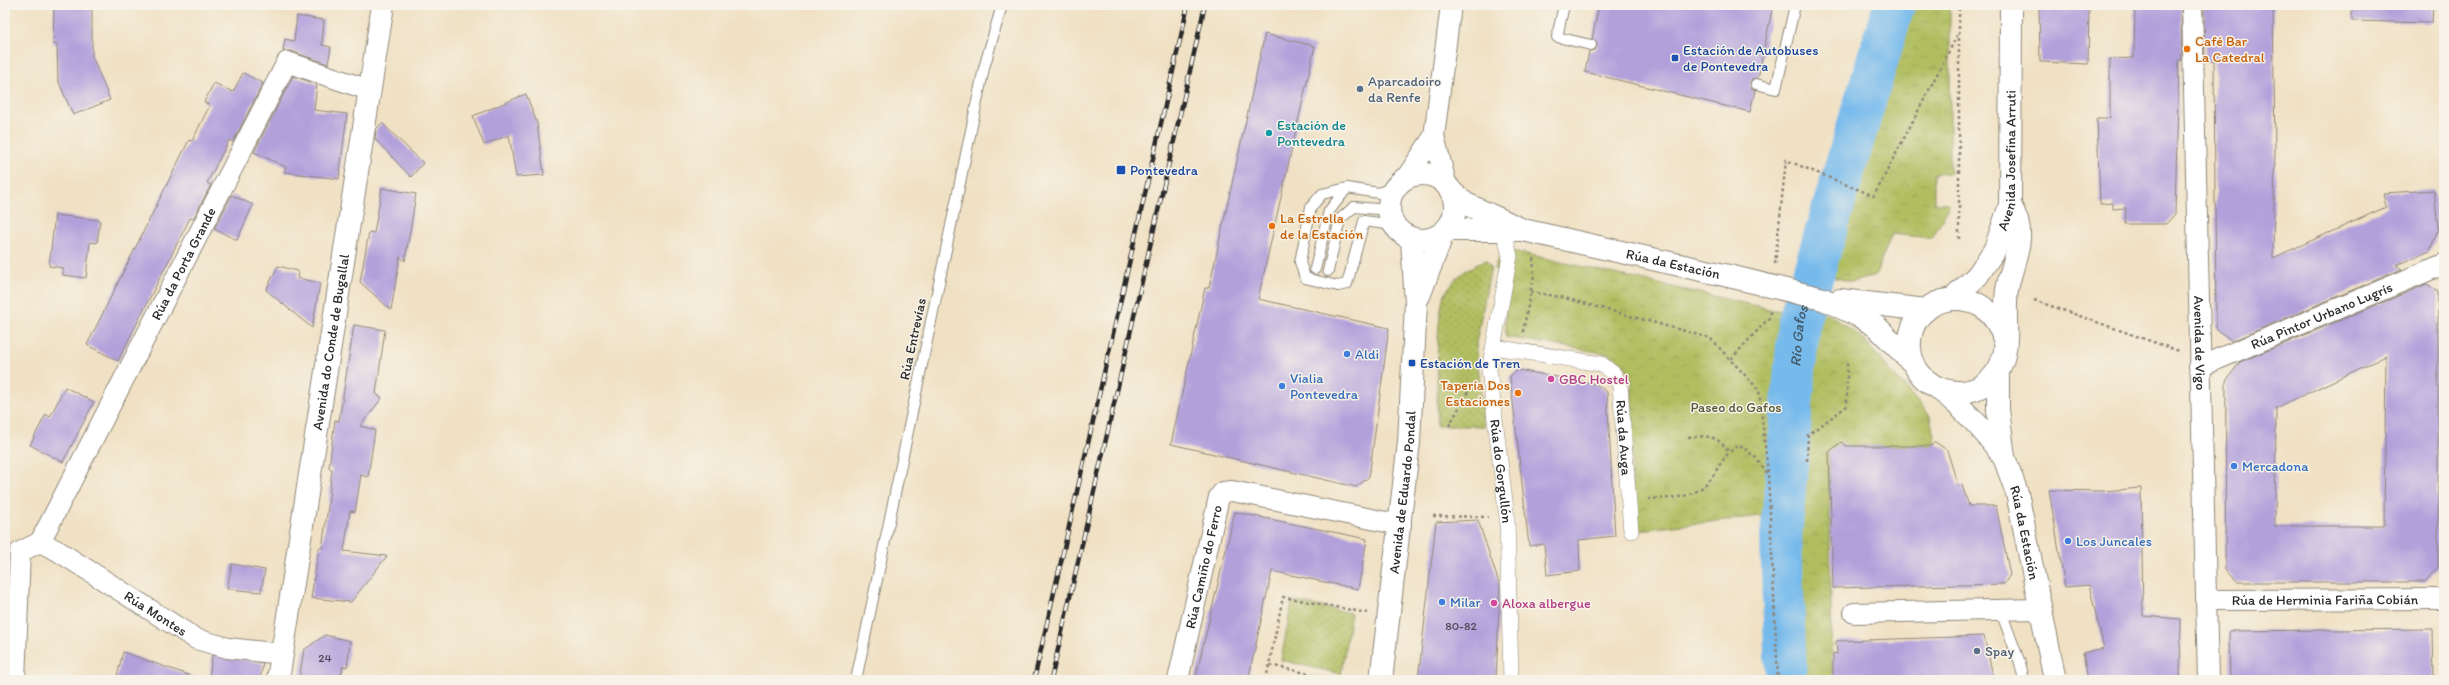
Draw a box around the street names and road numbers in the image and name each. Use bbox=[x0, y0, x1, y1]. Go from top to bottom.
street label: Avenida Josefina Arruti bbox=[1993, 90, 2019, 233]
street label: Rúa da Porta Grande bbox=[147, 204, 219, 323]
street label: Rúa da Estación bbox=[1625, 245, 1722, 282]
street label: Avenida do Conde de Bugallal bbox=[308, 253, 353, 431]
street label: Rúa Pintor Urbano Lugrís bbox=[2248, 278, 2395, 353]
street label: Avenida de Vigo bbox=[2190, 295, 2210, 390]
street label: Rúa Entrevías bbox=[896, 297, 930, 381]
street label: Rúa da Auga bbox=[1613, 399, 1635, 477]
street label: Avenida de Eduardo Pondal bbox=[1385, 410, 1419, 575]
street label: Rúa do Gorgullón bbox=[1487, 418, 1516, 523]
street label: Rúa da Estación bbox=[2006, 483, 2043, 582]
street label: Rúa Camiño do Ferro bbox=[1181, 503, 1225, 630]
street label: Rúa Montes bbox=[121, 587, 190, 640]
street label: Rúa de Herminia Fariña Cobián bbox=[2232, 591, 2419, 608]

